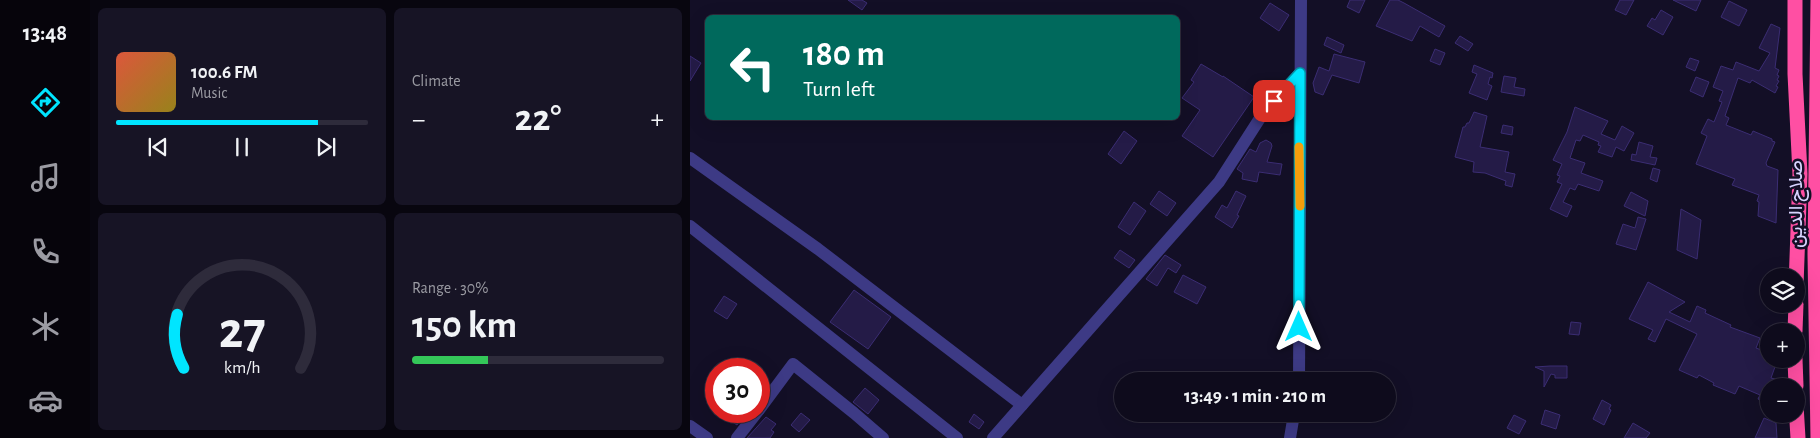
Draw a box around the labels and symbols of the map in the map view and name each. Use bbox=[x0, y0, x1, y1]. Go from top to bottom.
pin bbox=[1253, 80, 1295, 122]
street label: صلاح الدين bbox=[1786, 160, 1809, 248]
position arrow bbox=[1272, 300, 1324, 352]
speed limit sign: 30 bbox=[705, 358, 770, 423]

